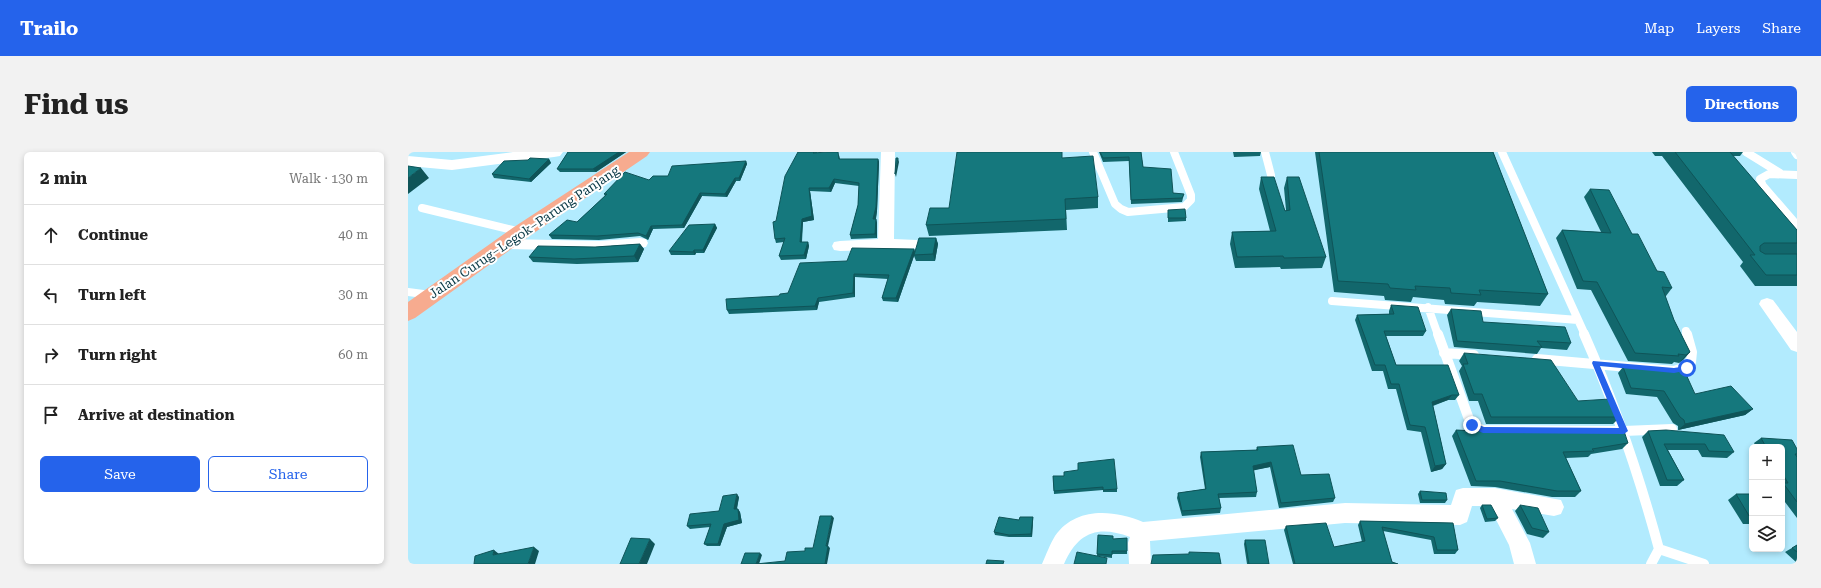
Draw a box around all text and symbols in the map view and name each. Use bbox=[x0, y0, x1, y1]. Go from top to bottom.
text: Trailo bbox=[20, 17, 78, 40]
text: Map bbox=[1644, 20, 1674, 36]
text: Layers bbox=[1696, 20, 1740, 36]
text: Share bbox=[1762, 20, 1801, 36]
button: Directions bbox=[1686, 86, 1797, 122]
text: Find us bbox=[24, 88, 128, 121]
street label: Jalan Curug–Legok–Parung Panjang bbox=[426, 162, 623, 302]
text: 2 min bbox=[40, 168, 87, 188]
text: Walk · 130 m bbox=[289, 171, 368, 186]
icon: ahead bbox=[40, 224, 62, 246]
text: Continue bbox=[78, 226, 148, 244]
text: 40 m bbox=[338, 227, 368, 242]
icon: left bbox=[40, 284, 62, 306]
text: Turn left bbox=[78, 286, 146, 304]
text: 30 m bbox=[338, 287, 368, 302]
icon: right bbox=[40, 344, 62, 366]
text: Turn right bbox=[78, 346, 157, 364]
text: 60 m bbox=[338, 347, 368, 362]
route start bbox=[1678, 359, 1696, 377]
icon: arrive bbox=[40, 404, 62, 426]
text: Arrive at destination bbox=[78, 406, 234, 424]
route end bbox=[1463, 416, 1481, 434]
map controls bbox=[1749, 444, 1785, 552]
button: + bbox=[1749, 444, 1785, 480]
button: Save bbox=[40, 456, 200, 492]
button: Share bbox=[208, 456, 368, 492]
button: − bbox=[1749, 480, 1785, 516]
button: layers bbox=[1749, 516, 1785, 552]

